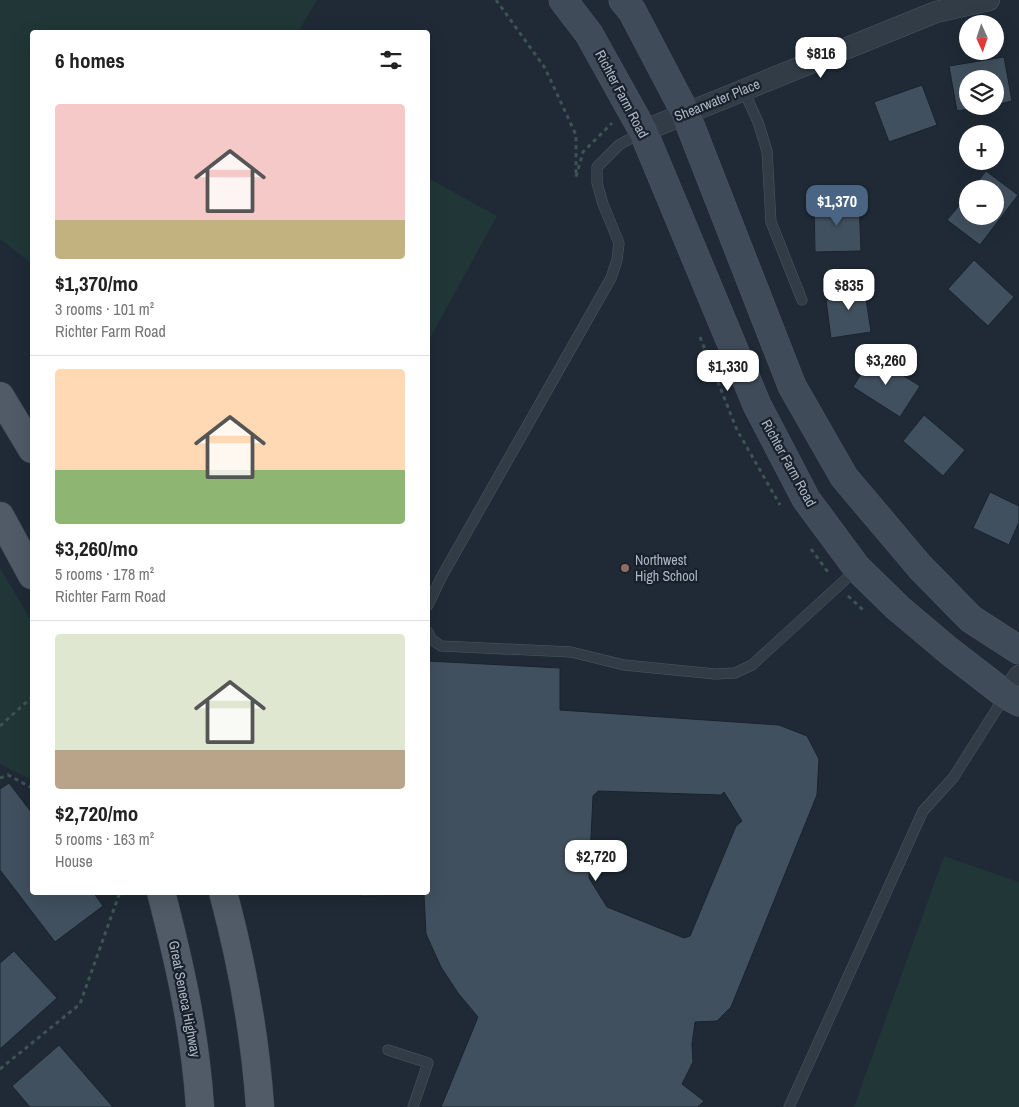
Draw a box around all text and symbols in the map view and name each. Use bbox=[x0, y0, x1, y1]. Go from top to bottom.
north arrow bbox=[959, 15, 1004, 60]
map controls bbox=[959, 15, 1004, 225]
pin: $816 bbox=[791, 36, 851, 79]
text: $816 bbox=[806, 42, 836, 64]
text: 6 homes bbox=[55, 46, 125, 75]
icon: filters bbox=[377, 46, 405, 74]
street label: Richter Farm Road bbox=[591, 47, 653, 141]
button: layers bbox=[959, 70, 1004, 115]
street label: Shearwater Place bbox=[672, 75, 762, 125]
button: + bbox=[959, 125, 1004, 170]
icon: home bbox=[185, 136, 275, 226]
button: − bbox=[959, 180, 1004, 225]
pin: $1,370 bbox=[796, 184, 878, 227]
text: $1,370 bbox=[817, 190, 857, 212]
pin: $835 bbox=[819, 268, 879, 311]
text: $1,370/mo bbox=[55, 269, 138, 298]
text: $835 bbox=[834, 274, 864, 296]
text: 3 rooms · 101 m² bbox=[55, 298, 154, 320]
text: Richter Farm Road bbox=[55, 320, 166, 342]
pin: $3,260 bbox=[845, 344, 927, 386]
text: $3,260 bbox=[866, 349, 906, 371]
pin: $1,330 bbox=[687, 350, 769, 392]
text: $1,330 bbox=[708, 355, 748, 377]
icon: home bbox=[185, 402, 275, 492]
street label: Richter Farm Road bbox=[758, 416, 820, 510]
text: $3,260/mo bbox=[55, 534, 138, 563]
place label: Northwest High School bbox=[635, 551, 698, 585]
marker: Northwest High School bbox=[619, 562, 631, 574]
text: 5 rooms · 178 m² bbox=[55, 563, 154, 585]
text: Richter Farm Road bbox=[55, 585, 166, 607]
icon: home bbox=[185, 667, 275, 757]
text: $2,720/mo bbox=[55, 799, 138, 828]
text: 5 rooms · 163 m² bbox=[55, 828, 154, 850]
pin: $2,720 bbox=[555, 840, 637, 882]
text: $2,720 bbox=[576, 845, 616, 867]
text: House bbox=[55, 850, 93, 872]
street label: Great Seneca Highway bbox=[165, 939, 205, 1059]

